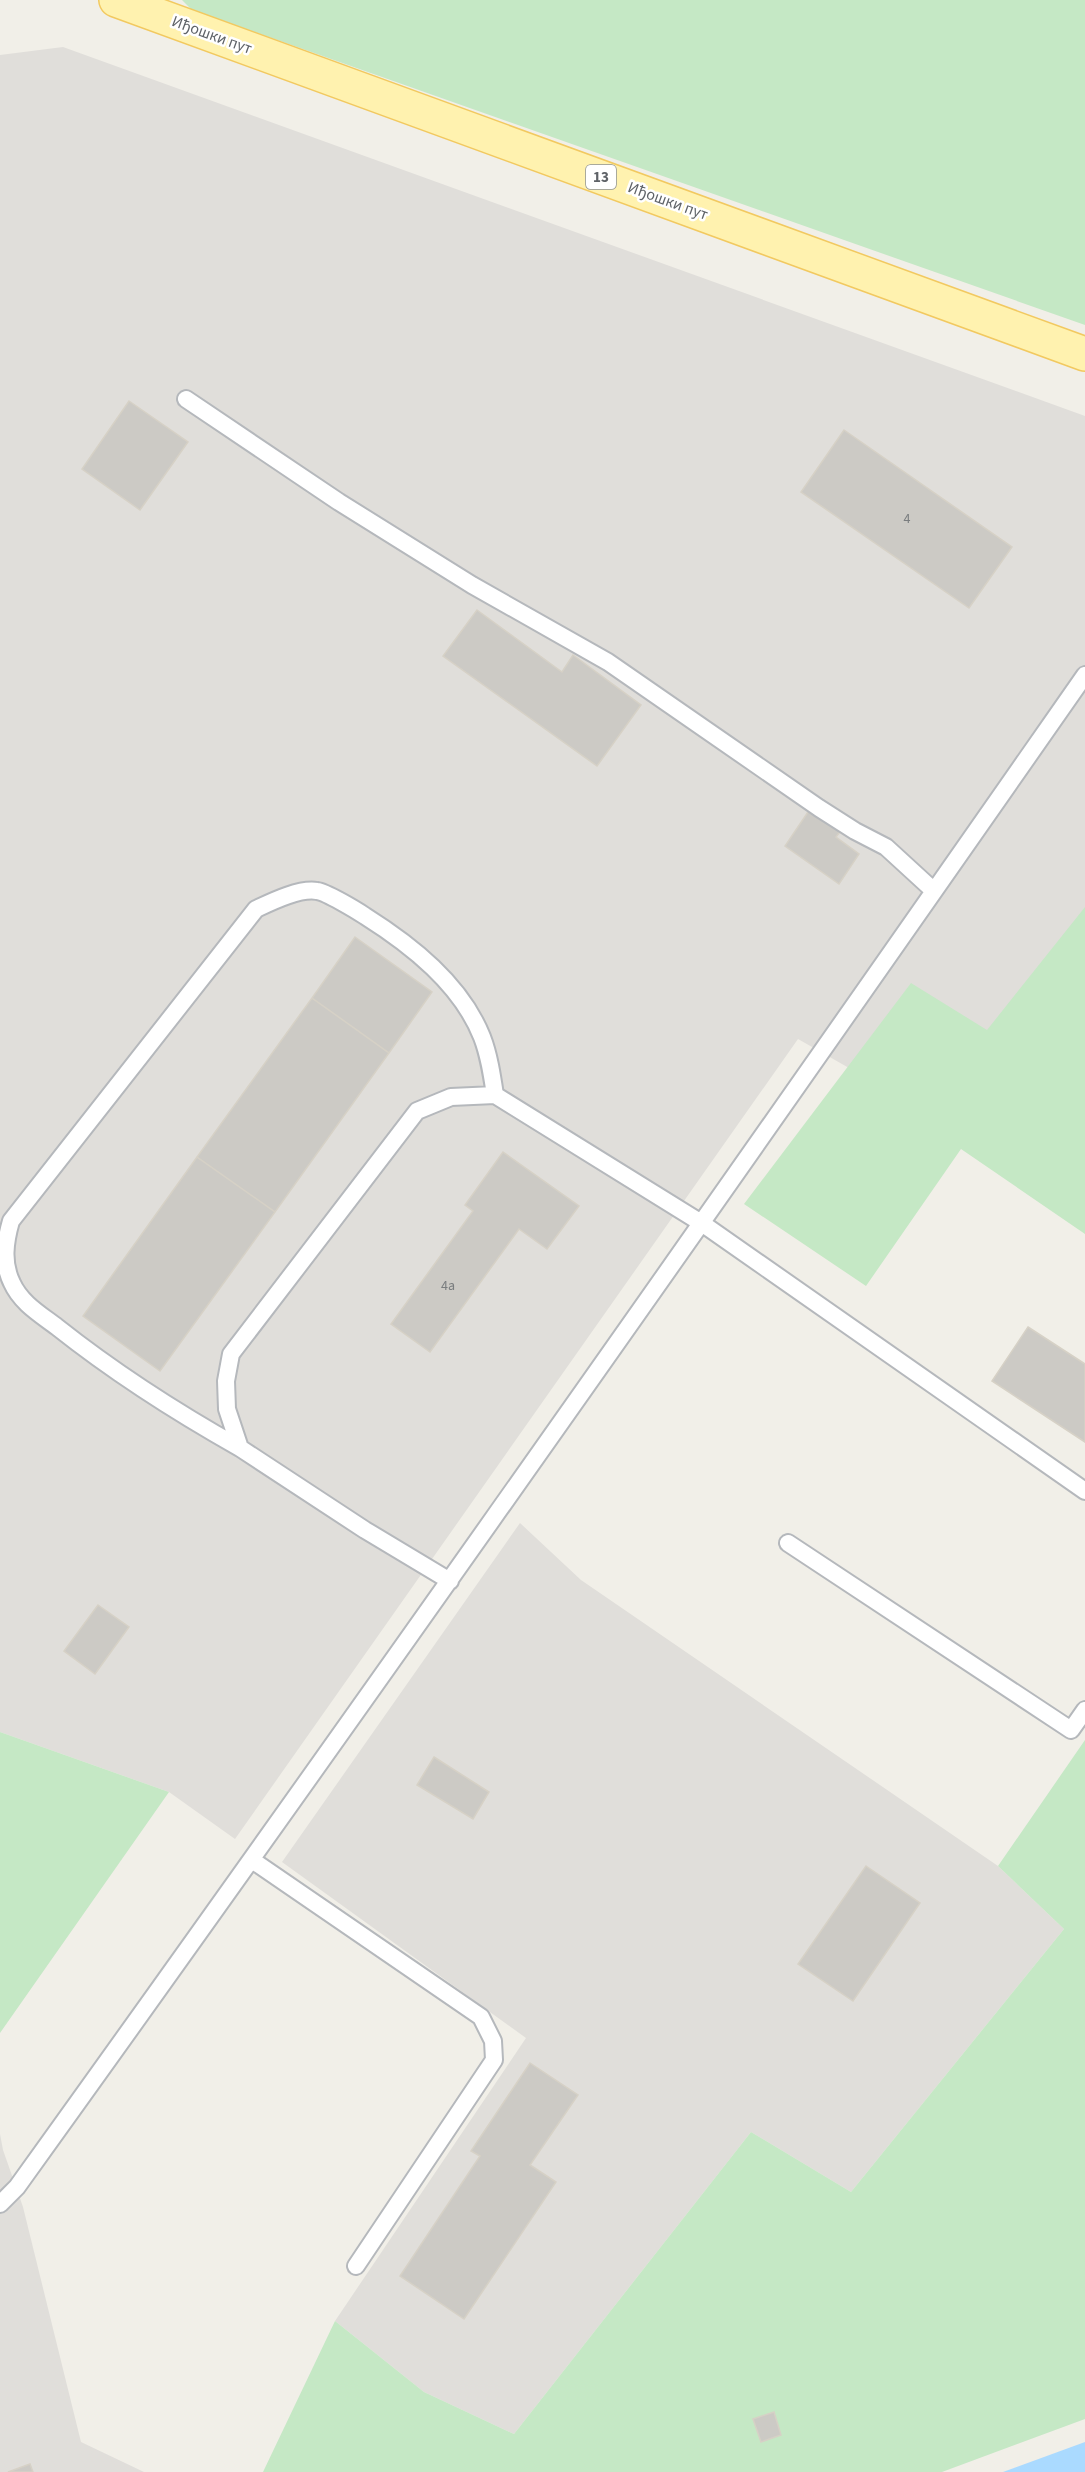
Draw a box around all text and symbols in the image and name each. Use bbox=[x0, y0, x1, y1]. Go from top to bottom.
street label: Иђошки пут bbox=[169, 10, 255, 60]
road number: 13 bbox=[586, 165, 616, 189]
street label: Иђошки пут bbox=[625, 176, 711, 226]
house number: 4 bbox=[904, 509, 911, 529]
house number: 4a bbox=[441, 1276, 455, 1296]

